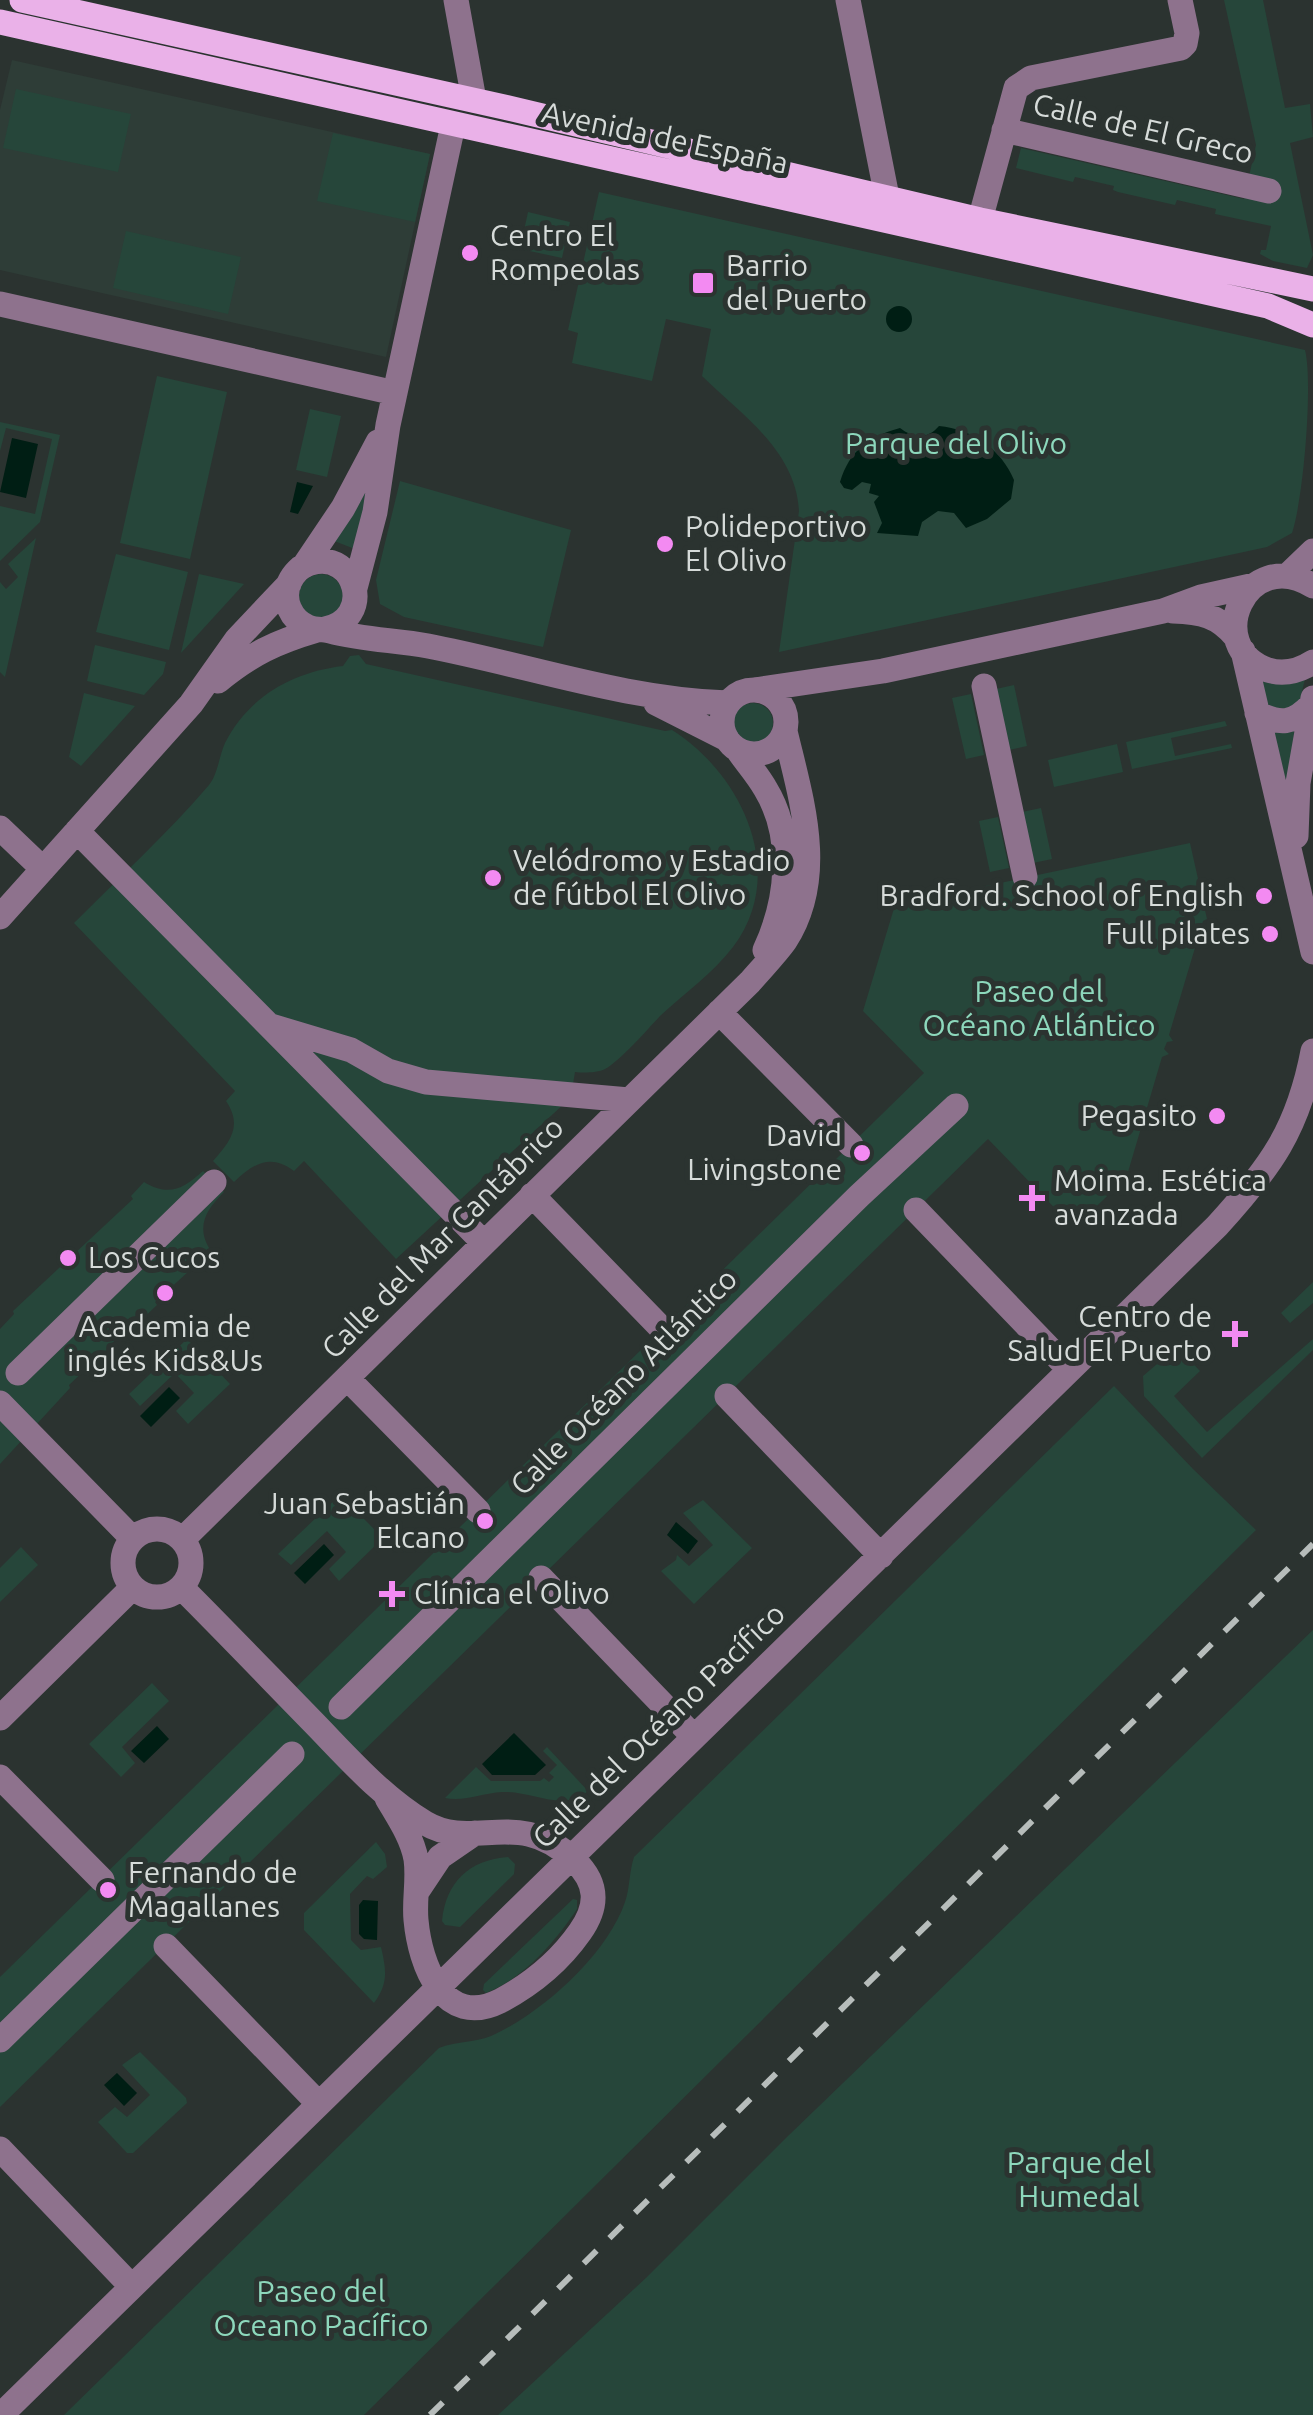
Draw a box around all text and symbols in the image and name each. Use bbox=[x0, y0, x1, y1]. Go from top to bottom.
street label: Calle de El Greco bbox=[1030, 86, 1257, 170]
street label: Avenida de España bbox=[539, 94, 791, 180]
place label: Centro El Rompeolas bbox=[490, 218, 640, 286]
marker: Centro El Rompeolas bbox=[459, 242, 481, 264]
place label: Barrio del Puerto bbox=[726, 248, 867, 316]
marker: Barrio del Puerto bbox=[690, 270, 716, 296]
park label: Parque del Olivo bbox=[845, 426, 1067, 460]
place label: Polideportivo El Olivo bbox=[685, 509, 867, 577]
marker: Polideportivo El Olivo bbox=[654, 533, 676, 555]
place label: Velódromo y Estadio de fútbol El Olivo bbox=[513, 843, 790, 911]
marker: Velódromo y Estadio de fútbol El Olivo bbox=[482, 867, 504, 889]
place label: Bradford. School of English bbox=[880, 878, 1244, 912]
marker: Bradford. School of English bbox=[1253, 885, 1275, 907]
place label: Full pilates bbox=[1105, 916, 1250, 950]
marker: Full pilates bbox=[1259, 923, 1281, 945]
park label: Paseo del Océano Atlántico bbox=[923, 974, 1155, 1042]
place label: Pegasito bbox=[1081, 1098, 1197, 1132]
marker: Pegasito bbox=[1206, 1105, 1228, 1127]
street label: Calle del Mar Cantábrico bbox=[315, 1110, 570, 1365]
place label: David Livingstone bbox=[687, 1118, 842, 1186]
marker: David Livingstone bbox=[851, 1142, 873, 1164]
place label: Moima. Estética avanzada bbox=[1054, 1163, 1267, 1231]
marker: Moima. Estética avanzada bbox=[1019, 1185, 1045, 1211]
place label: Los Cucos bbox=[88, 1240, 220, 1274]
marker: Los Cucos bbox=[57, 1247, 79, 1269]
street label: Calle Océano Atlántico bbox=[503, 1261, 743, 1501]
marker: Academia de inglés Kids&Us bbox=[154, 1282, 176, 1304]
place label: Centro de Salud El Puerto bbox=[1008, 1299, 1212, 1367]
place label: Academia de inglés Kids&Us bbox=[67, 1309, 263, 1377]
marker: Centro de Salud El Puerto bbox=[1222, 1321, 1248, 1347]
place label: Juan Sebastián Elcano bbox=[264, 1486, 465, 1554]
marker: Juan Sebastián Elcano bbox=[474, 1510, 496, 1532]
place label: Clínica el Olivo bbox=[414, 1576, 610, 1610]
marker: Clínica el Olivo bbox=[379, 1581, 405, 1607]
street label: Calle del Océano Pacífico bbox=[525, 1596, 791, 1855]
place label: Fernando de Magallanes bbox=[128, 1855, 297, 1923]
marker: Fernando de Magallanes bbox=[97, 1879, 119, 1901]
park label: Parque del Humedal bbox=[1007, 2145, 1151, 2213]
park label: Paseo del Oceano Pacífico bbox=[213, 2274, 429, 2342]

